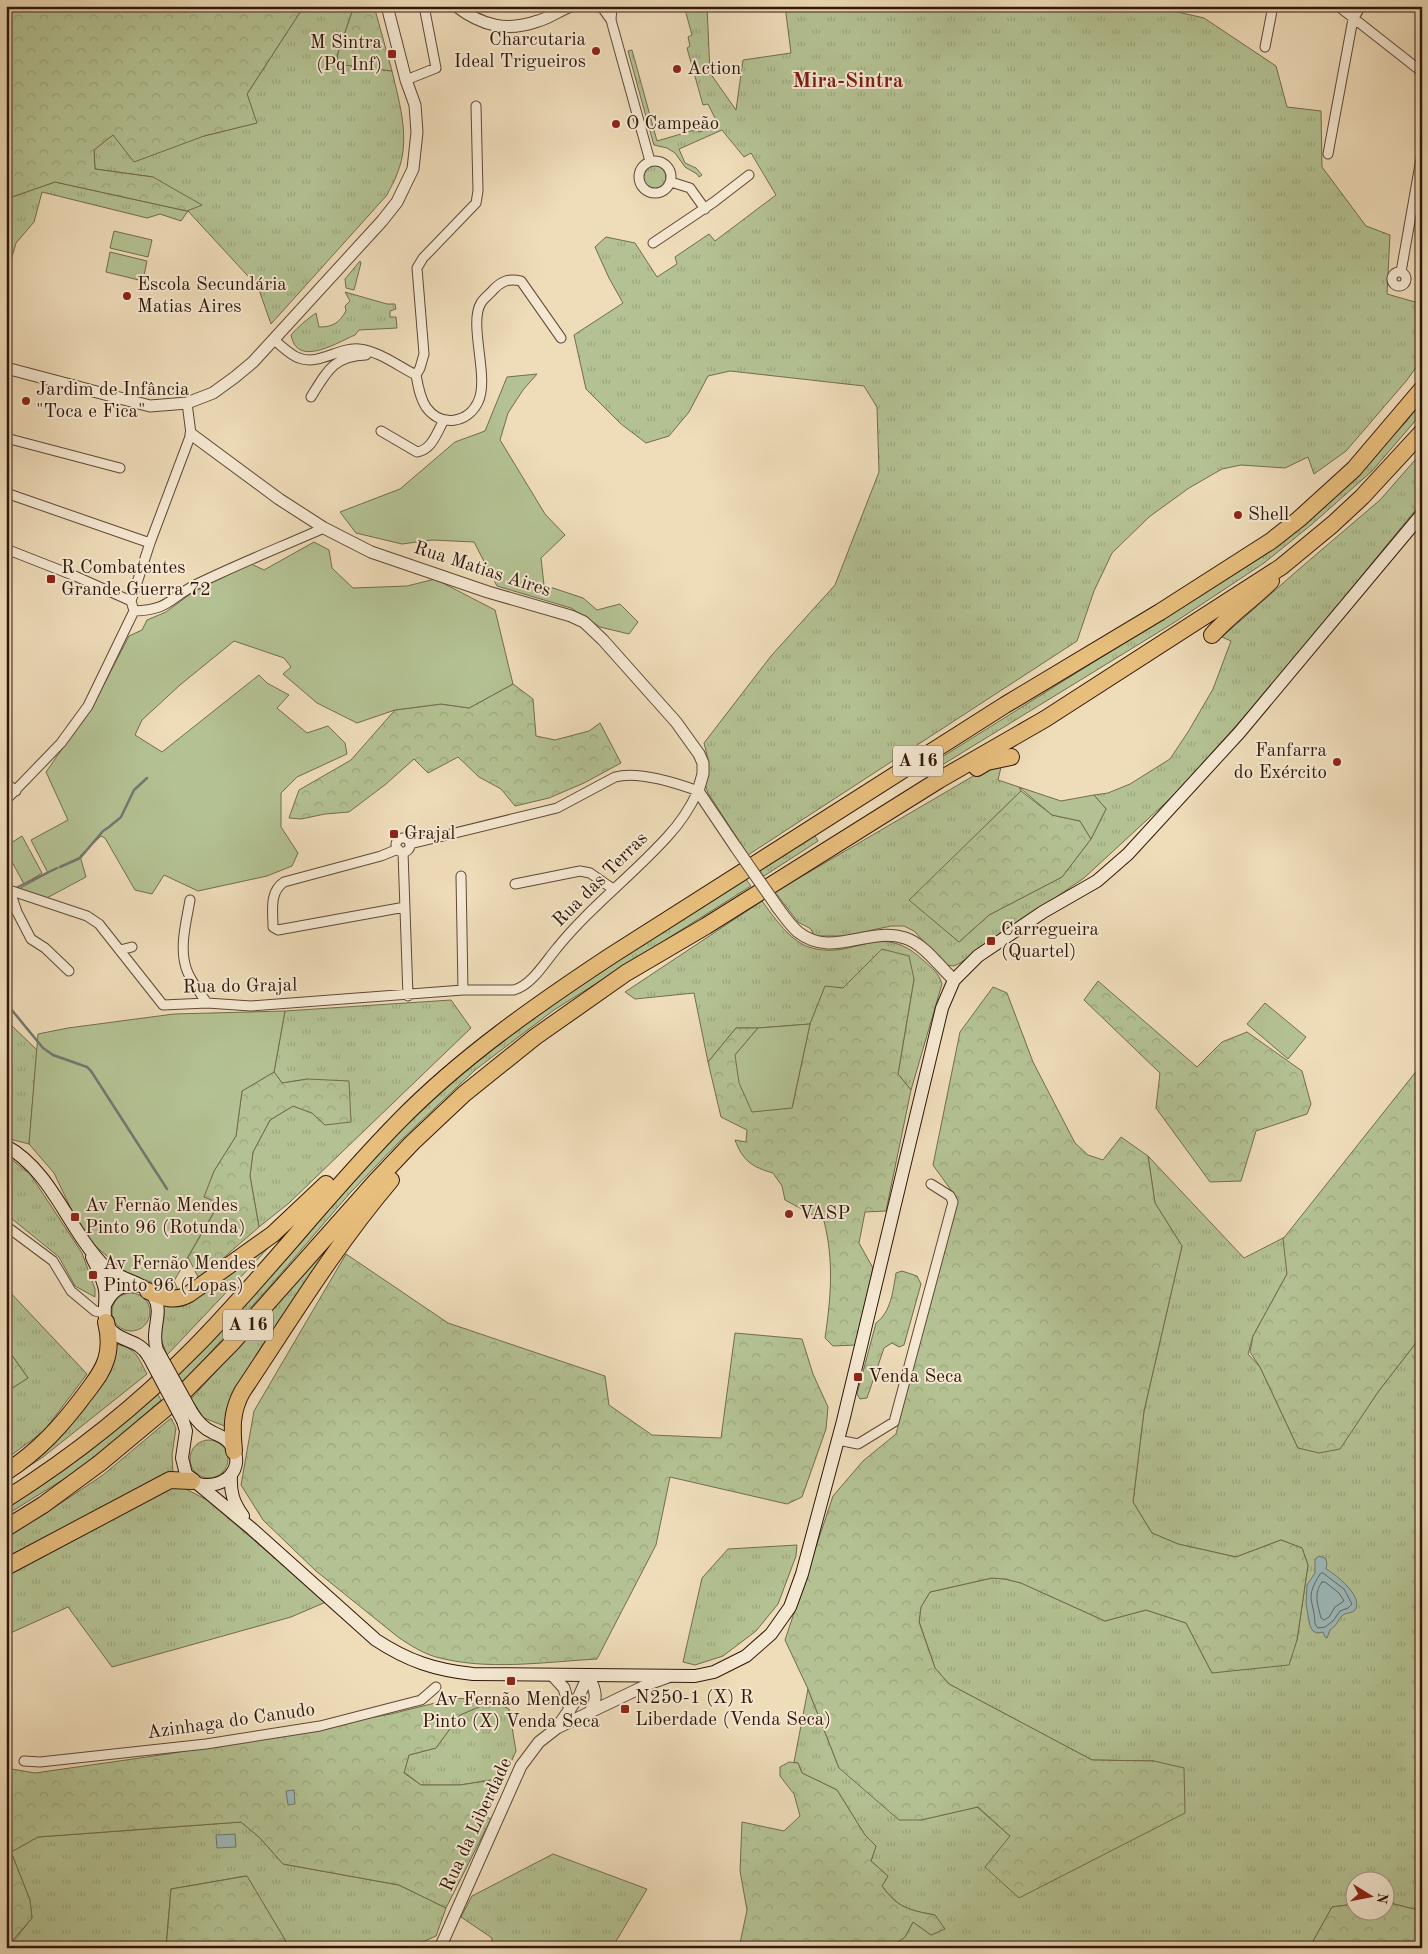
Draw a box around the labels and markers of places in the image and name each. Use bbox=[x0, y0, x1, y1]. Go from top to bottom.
place label: Charcutaria Ideal Trigueiros bbox=[454, 31, 587, 72]
place label: M Sintra (Pq Inf) bbox=[310, 34, 383, 75]
marker: Charcutaria Ideal Trigueiros bbox=[590, 45, 602, 57]
marker: M Sintra (Pq Inf) bbox=[386, 48, 398, 60]
place label: Action bbox=[687, 60, 741, 79]
marker: Action bbox=[671, 63, 683, 75]
place label: O Campeão bbox=[626, 115, 719, 134]
marker: O Campeão bbox=[610, 118, 622, 130]
place label: Escola Secundária Matias Aires bbox=[137, 276, 287, 317]
marker: Escola Secundária Matias Aires bbox=[121, 290, 133, 302]
place label: Jardim de Infância "Toca e Fica" bbox=[36, 381, 190, 422]
marker: Jardim de Infância "Toca e Fica" bbox=[20, 395, 32, 407]
place label: Shell bbox=[1248, 506, 1289, 525]
marker: Shell bbox=[1232, 509, 1244, 521]
place label: R Combatentes Grande Guerra 72 bbox=[61, 559, 211, 600]
marker: R Combatentes Grande Guerra 72 bbox=[45, 573, 57, 585]
place label: Fanfarra do Exército bbox=[1234, 742, 1328, 783]
marker: Fanfarra do Exército bbox=[1331, 756, 1343, 768]
place label: Grajal bbox=[404, 825, 455, 844]
marker: Grajal bbox=[388, 828, 400, 840]
place label: Carregueira (Quartel) bbox=[1001, 921, 1100, 962]
marker: Carregueira (Quartel) bbox=[985, 935, 997, 947]
place label: Av Fernão Mendes Pinto 96 (Rotunda) bbox=[85, 1197, 246, 1238]
place label: VASP bbox=[799, 1205, 850, 1224]
marker: VASP bbox=[783, 1208, 795, 1220]
marker: Av Fernão Mendes Pinto 96 (Rotunda) bbox=[69, 1211, 81, 1223]
place label: Av Fernão Mendes Pinto 96 (Lopas) bbox=[103, 1255, 256, 1296]
marker: Av Fernão Mendes Pinto 96 (Lopas) bbox=[87, 1269, 99, 1281]
place label: Venda Seca bbox=[868, 1368, 963, 1387]
marker: Venda Seca bbox=[852, 1371, 864, 1383]
marker: Av Fernão Mendes Pinto (X) Venda Seca bbox=[505, 1675, 517, 1687]
place label: N250-1 (X) R Liberdade (Venda Seca) bbox=[635, 1688, 831, 1730]
place label: Av Fernão Mendes Pinto (X) Venda Seca bbox=[422, 1691, 601, 1732]
marker: N250-1 (X) R Liberdade (Venda Seca) bbox=[619, 1703, 631, 1715]

